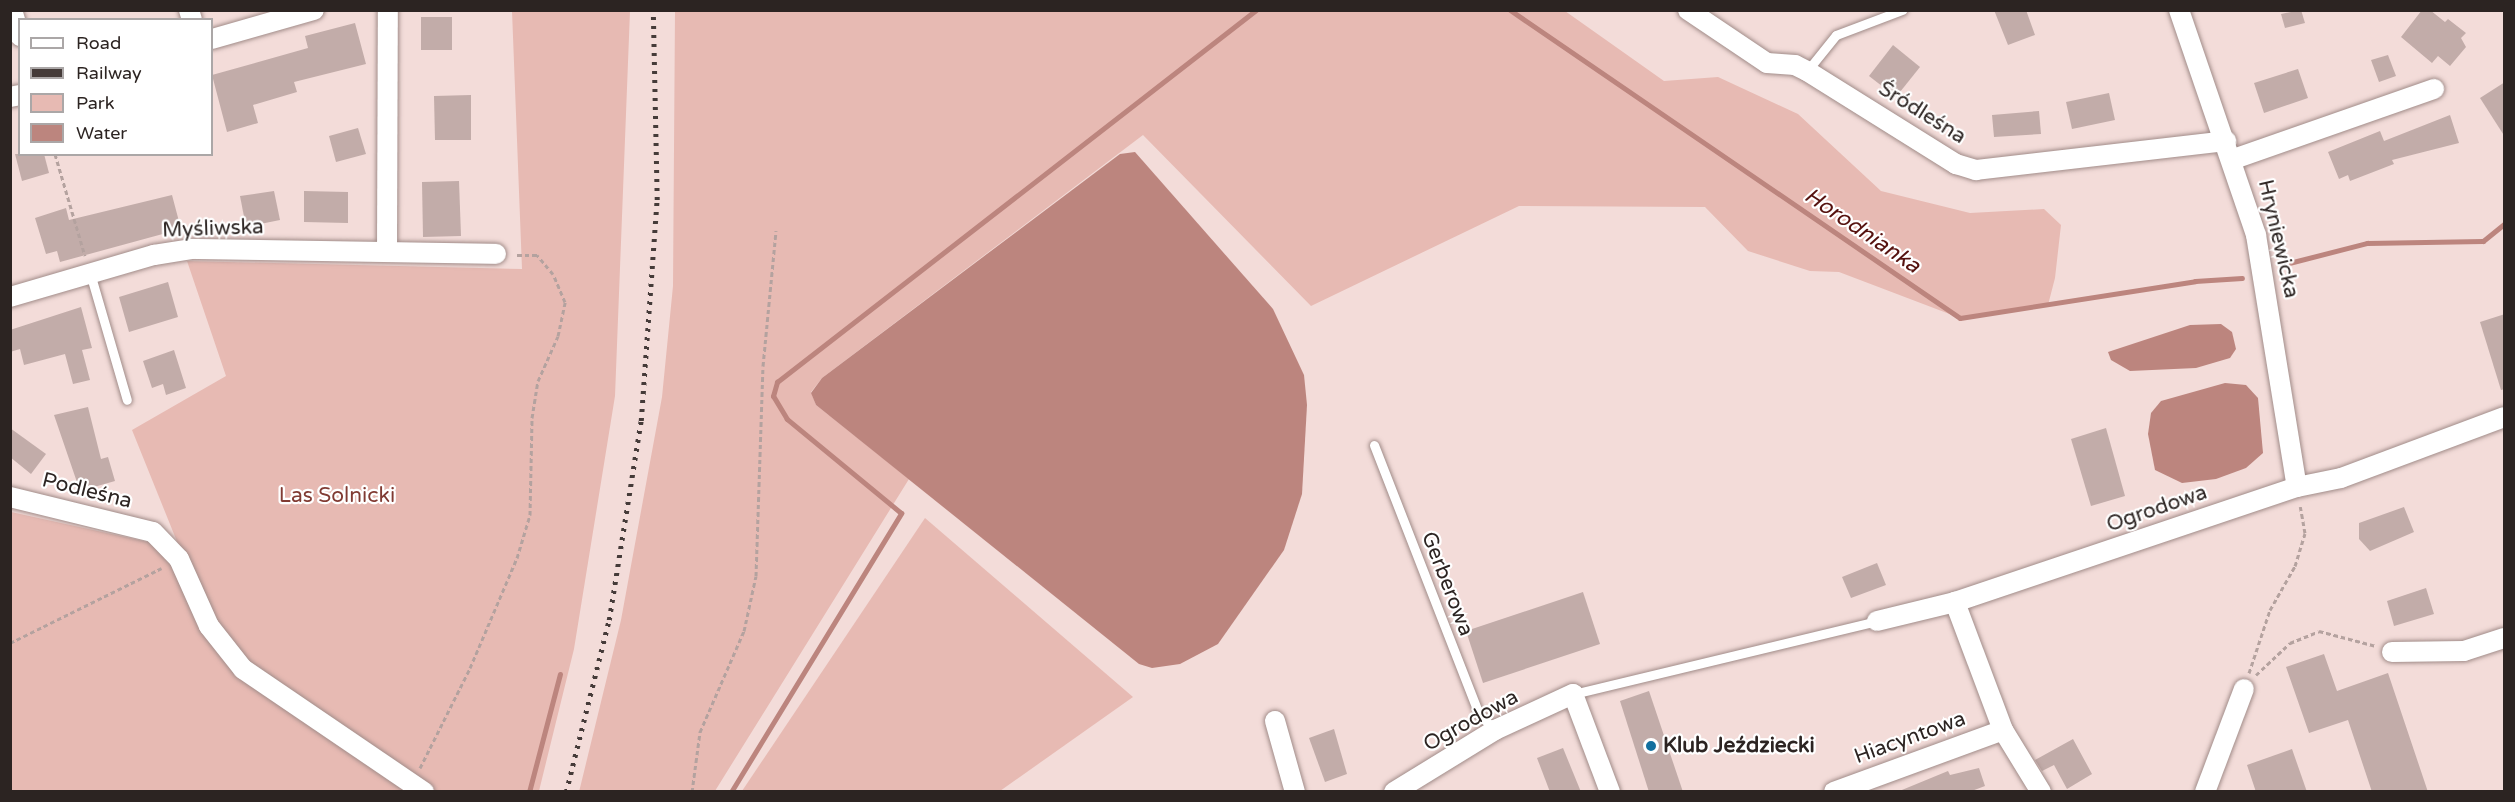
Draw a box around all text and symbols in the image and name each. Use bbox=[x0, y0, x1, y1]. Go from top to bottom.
legend bbox=[18, 18, 213, 156]
text: Road bbox=[76, 32, 121, 54]
text: Railway bbox=[76, 62, 142, 84]
street label: Śródleśna bbox=[1874, 76, 1970, 150]
text: Park bbox=[76, 92, 114, 114]
text: Water bbox=[76, 122, 127, 144]
street label: Hryniewicka bbox=[2252, 177, 2304, 301]
water label: Horodnianka bbox=[1799, 183, 1925, 279]
street label: Myśliwska bbox=[162, 215, 264, 243]
street label: Podleśna bbox=[40, 468, 134, 514]
street label: Ogrodowa bbox=[2103, 480, 2211, 538]
park label: Las Solnicki bbox=[279, 483, 395, 509]
street label: Gerberowa bbox=[1416, 528, 1478, 640]
street label: Ogrodowa bbox=[1419, 685, 1523, 757]
street label: Hiacyntowa bbox=[1851, 706, 1969, 770]
place label: Klub Jeździecki bbox=[1663, 733, 1815, 759]
marker: Klub Jeździecki bbox=[1644, 739, 1658, 753]

